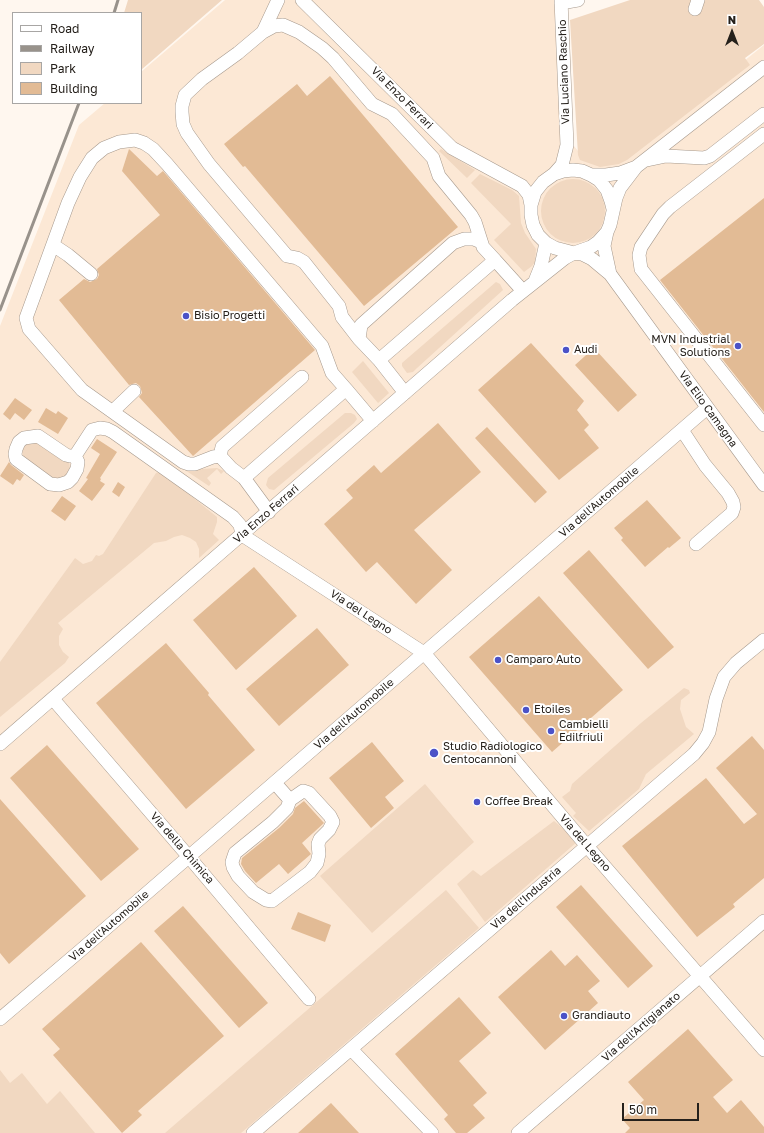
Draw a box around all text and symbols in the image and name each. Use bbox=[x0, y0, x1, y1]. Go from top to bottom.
legend bbox=[12, 12, 142, 104]
north arrow bbox=[712, 12, 752, 52]
text: N bbox=[728, 13, 736, 26]
street label: Via Luciano Raschio bbox=[556, 19, 572, 125]
text: Road bbox=[50, 21, 79, 36]
text: Railway bbox=[50, 41, 95, 56]
text: Park bbox=[50, 61, 76, 76]
street label: Via Enzo Ferrari bbox=[368, 64, 436, 132]
text: Building bbox=[50, 81, 98, 96]
place label: Bisio Progetti bbox=[194, 309, 265, 323]
marker: Bisio Progetti bbox=[181, 311, 191, 321]
place label: MVN Industrial Solutions bbox=[651, 333, 730, 359]
marker: MVN Industrial Solutions bbox=[733, 341, 743, 351]
place label: Audi bbox=[574, 343, 598, 357]
marker: Audi bbox=[561, 345, 571, 355]
street label: Via Elio Camagna bbox=[676, 368, 740, 450]
street label: Via dell'Automobile bbox=[556, 464, 642, 540]
street label: Via Enzo Ferrari bbox=[231, 482, 301, 546]
street label: Via del Legno bbox=[327, 587, 395, 637]
place label: Camparo Auto bbox=[506, 653, 581, 667]
marker: Camparo Auto bbox=[493, 655, 503, 665]
street label: Via dell'Automobile bbox=[311, 676, 397, 752]
place label: Etoiles bbox=[534, 703, 570, 717]
marker: Etoiles bbox=[521, 705, 531, 715]
place label: Cambielli Edilfriuli bbox=[559, 718, 609, 744]
marker: Cambielli Edilfriuli bbox=[546, 726, 556, 736]
place label: Studio Radiologico Centocannoni bbox=[443, 740, 542, 766]
marker: Studio Radiologico Centocannoni bbox=[428, 747, 440, 759]
place label: Coffee Break bbox=[485, 795, 553, 809]
marker: Coffee Break bbox=[472, 797, 482, 807]
street label: Via della Chimica bbox=[147, 810, 217, 886]
street label: Via del Legno bbox=[557, 812, 613, 874]
street label: Via dell'Industria bbox=[488, 864, 564, 932]
street label: Via dell'Automobile bbox=[66, 888, 152, 964]
street label: Via dell'Artigianato bbox=[599, 989, 683, 1065]
place label: Grandiauto bbox=[572, 1009, 630, 1023]
marker: Grandiauto bbox=[559, 1011, 569, 1021]
scale bar bbox=[624, 1095, 701, 1121]
text: 50 m bbox=[629, 1102, 657, 1117]

